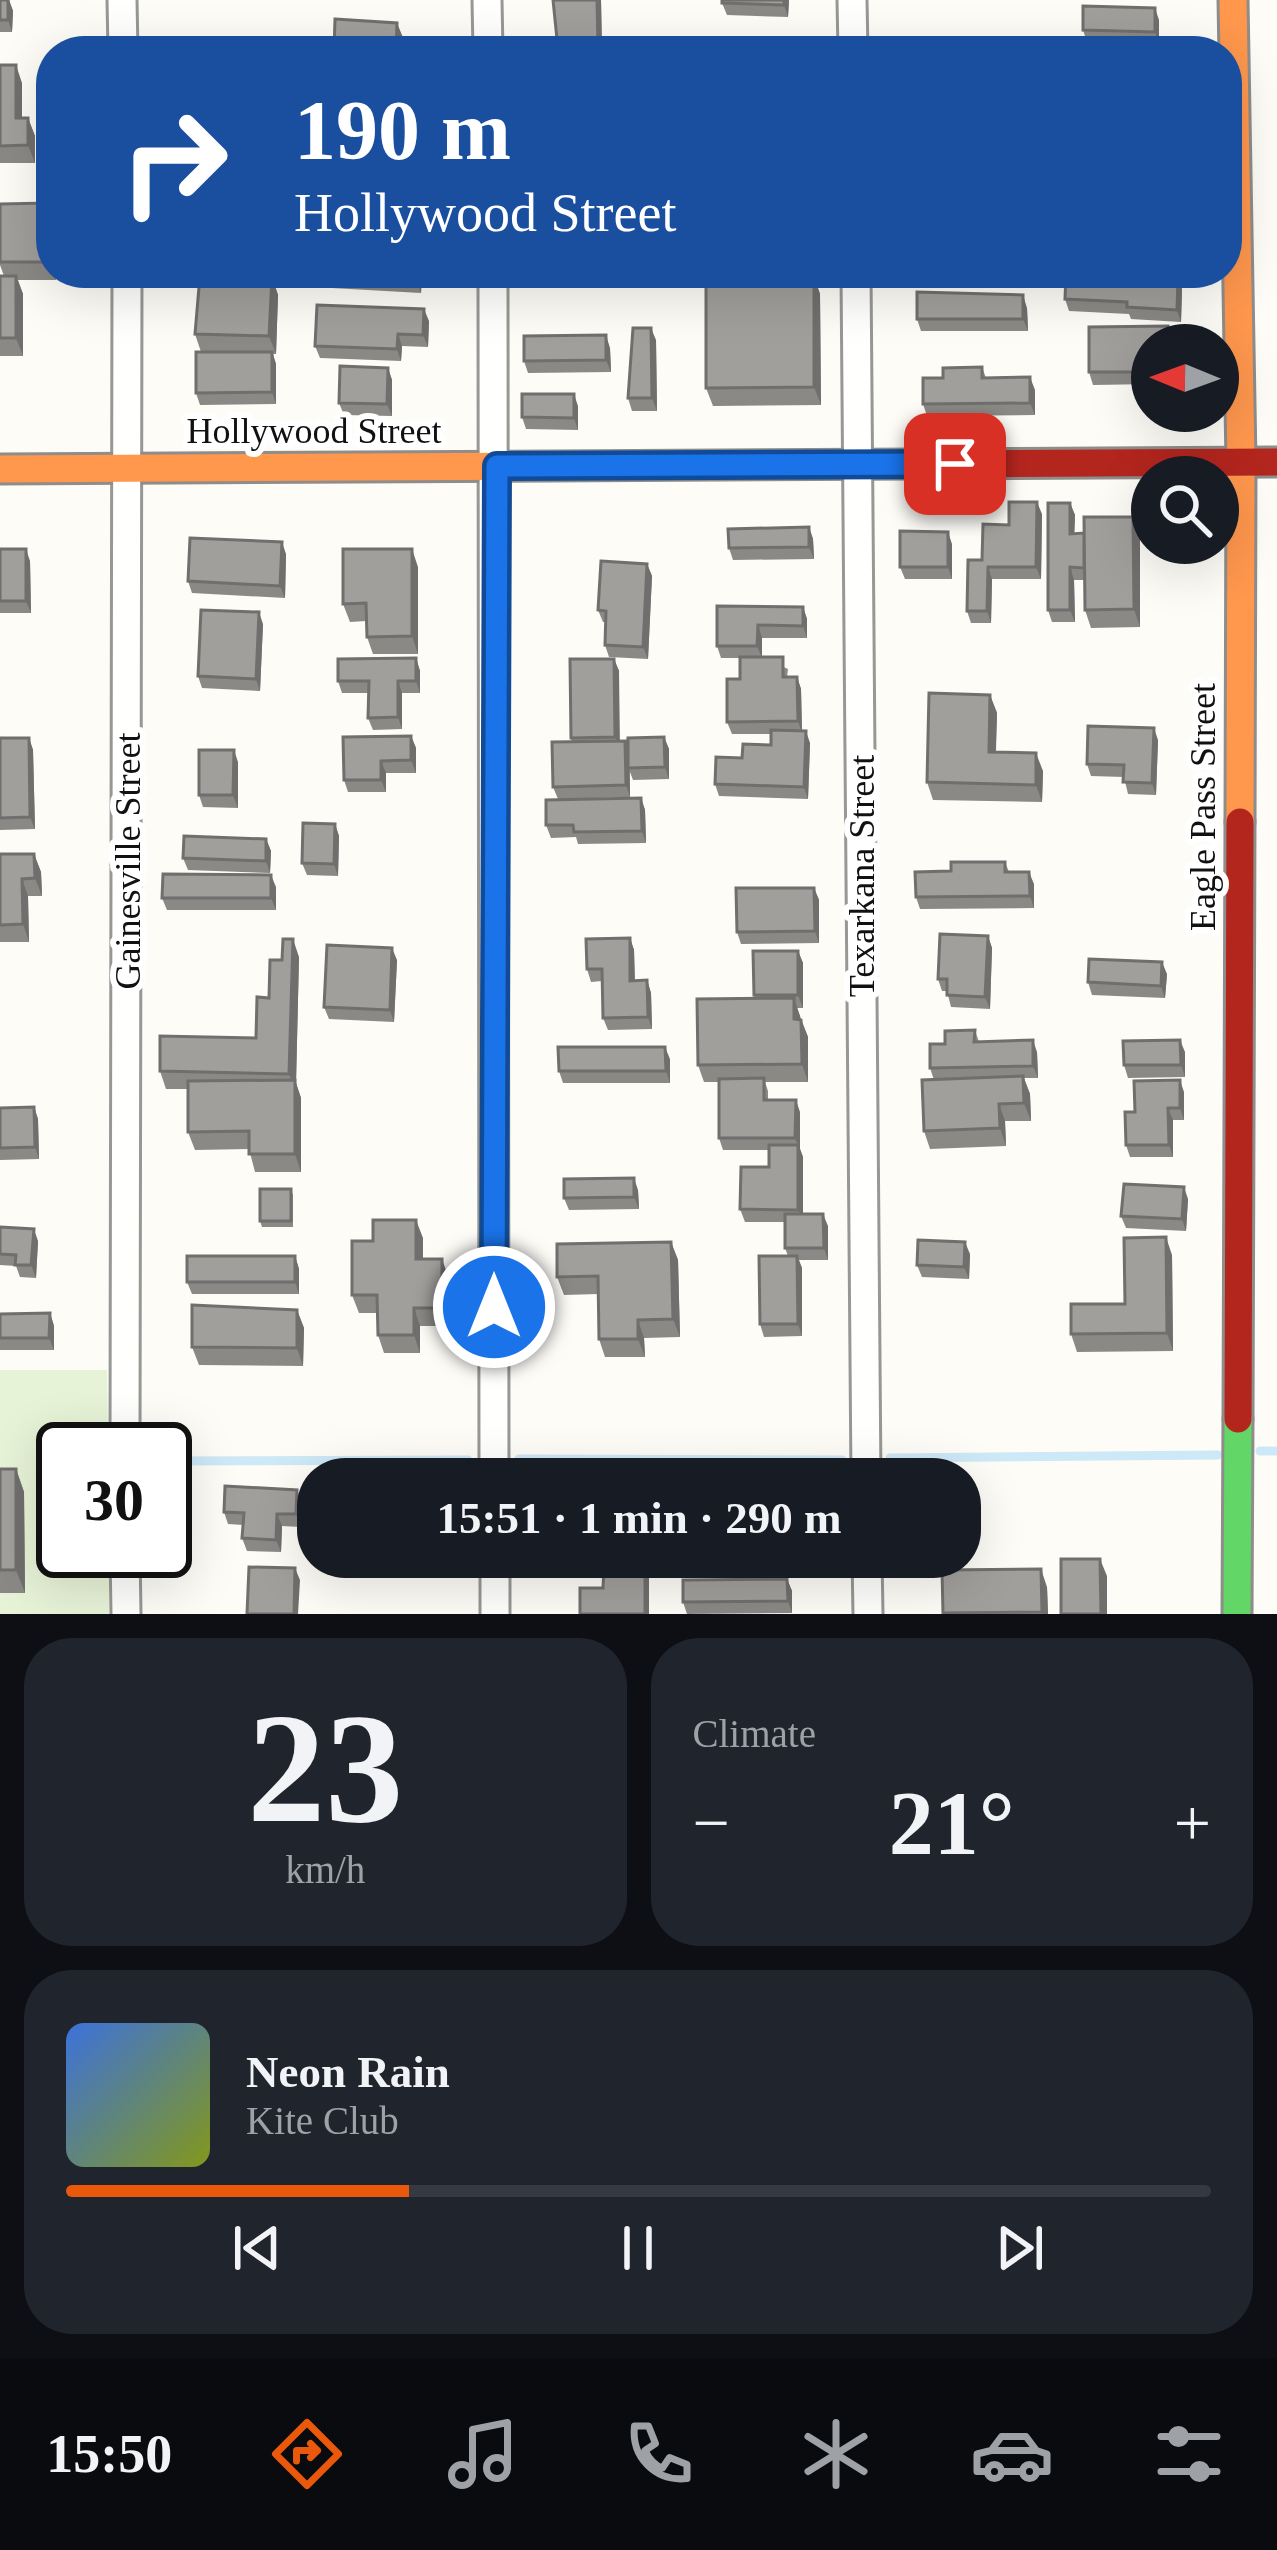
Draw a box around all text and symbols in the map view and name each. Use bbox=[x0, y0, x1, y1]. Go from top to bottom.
icon: right bbox=[96, 84, 252, 240]
text: 190 m bbox=[294, 84, 511, 177]
text: Hollywood Street bbox=[294, 183, 676, 243]
north arrow bbox=[1131, 324, 1239, 432]
map controls bbox=[1131, 324, 1239, 564]
street label: Hollywood Street bbox=[187, 411, 441, 451]
pin bbox=[904, 413, 1006, 515]
icon: arrive bbox=[922, 431, 988, 497]
button: search bbox=[1131, 456, 1239, 564]
street label: Eagle Pass Street bbox=[1183, 683, 1223, 931]
street label: Gainesville Street bbox=[108, 733, 148, 989]
street label: Texarkana Street bbox=[842, 755, 882, 997]
position arrow bbox=[431, 1244, 557, 1370]
speed limit sign: 30 bbox=[36, 1422, 192, 1578]
text: 15:51 · 1 min · 290 m bbox=[437, 1493, 842, 1543]
text: 23 bbox=[247, 1682, 403, 1855]
text: Climate bbox=[693, 1712, 816, 1755]
text: 21° bbox=[889, 1774, 1015, 1873]
text: − bbox=[693, 1786, 730, 1859]
text: + bbox=[1174, 1786, 1211, 1859]
text: km/h bbox=[285, 1848, 365, 1891]
text: Neon Rain bbox=[246, 2047, 450, 2097]
text: Kite Club bbox=[246, 2099, 399, 2142]
icon: previous bbox=[224, 2215, 290, 2281]
icon: pause bbox=[605, 2215, 671, 2281]
icon: next bbox=[987, 2215, 1053, 2281]
icon: directions bbox=[265, 2412, 349, 2496]
icon: music bbox=[441, 2412, 525, 2496]
icon: phone bbox=[617, 2412, 701, 2496]
icon: climate bbox=[794, 2412, 878, 2496]
icon: car bbox=[970, 2412, 1054, 2496]
icon: filters bbox=[1147, 2412, 1231, 2496]
text: 15:50 bbox=[46, 2424, 172, 2484]

